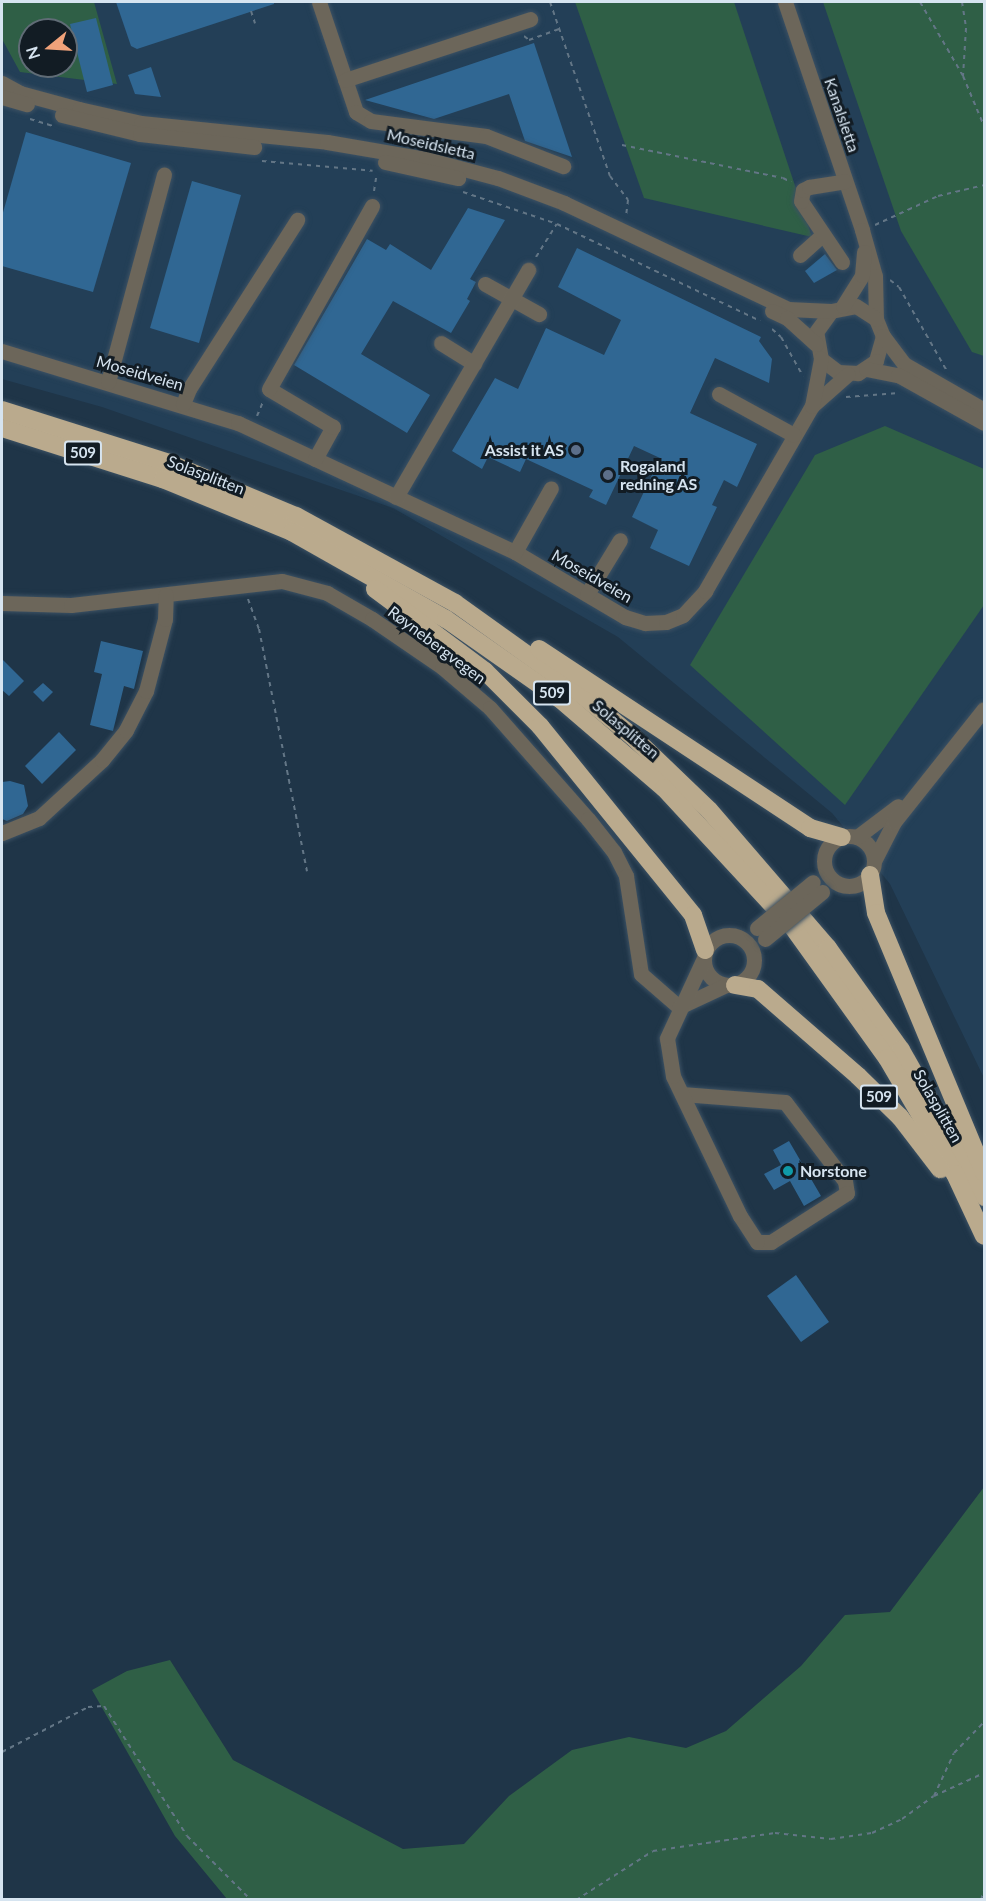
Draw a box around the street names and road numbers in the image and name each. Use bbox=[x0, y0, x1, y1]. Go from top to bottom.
street label: Kanalsletta bbox=[820, 75, 864, 155]
street label: Moseidsletta bbox=[385, 125, 477, 163]
street label: Moseidveien bbox=[94, 351, 186, 395]
road number: 509 bbox=[64, 441, 103, 465]
street label: Solasplitten bbox=[165, 451, 247, 499]
street label: Moseidveien bbox=[548, 545, 636, 607]
street label: Røynebergvegen bbox=[384, 602, 490, 688]
road number: 509 bbox=[532, 681, 572, 705]
street label: Solasplitten bbox=[589, 696, 663, 762]
street label: Solasplitten bbox=[909, 1066, 967, 1146]
road number: 509 bbox=[860, 1085, 898, 1109]

